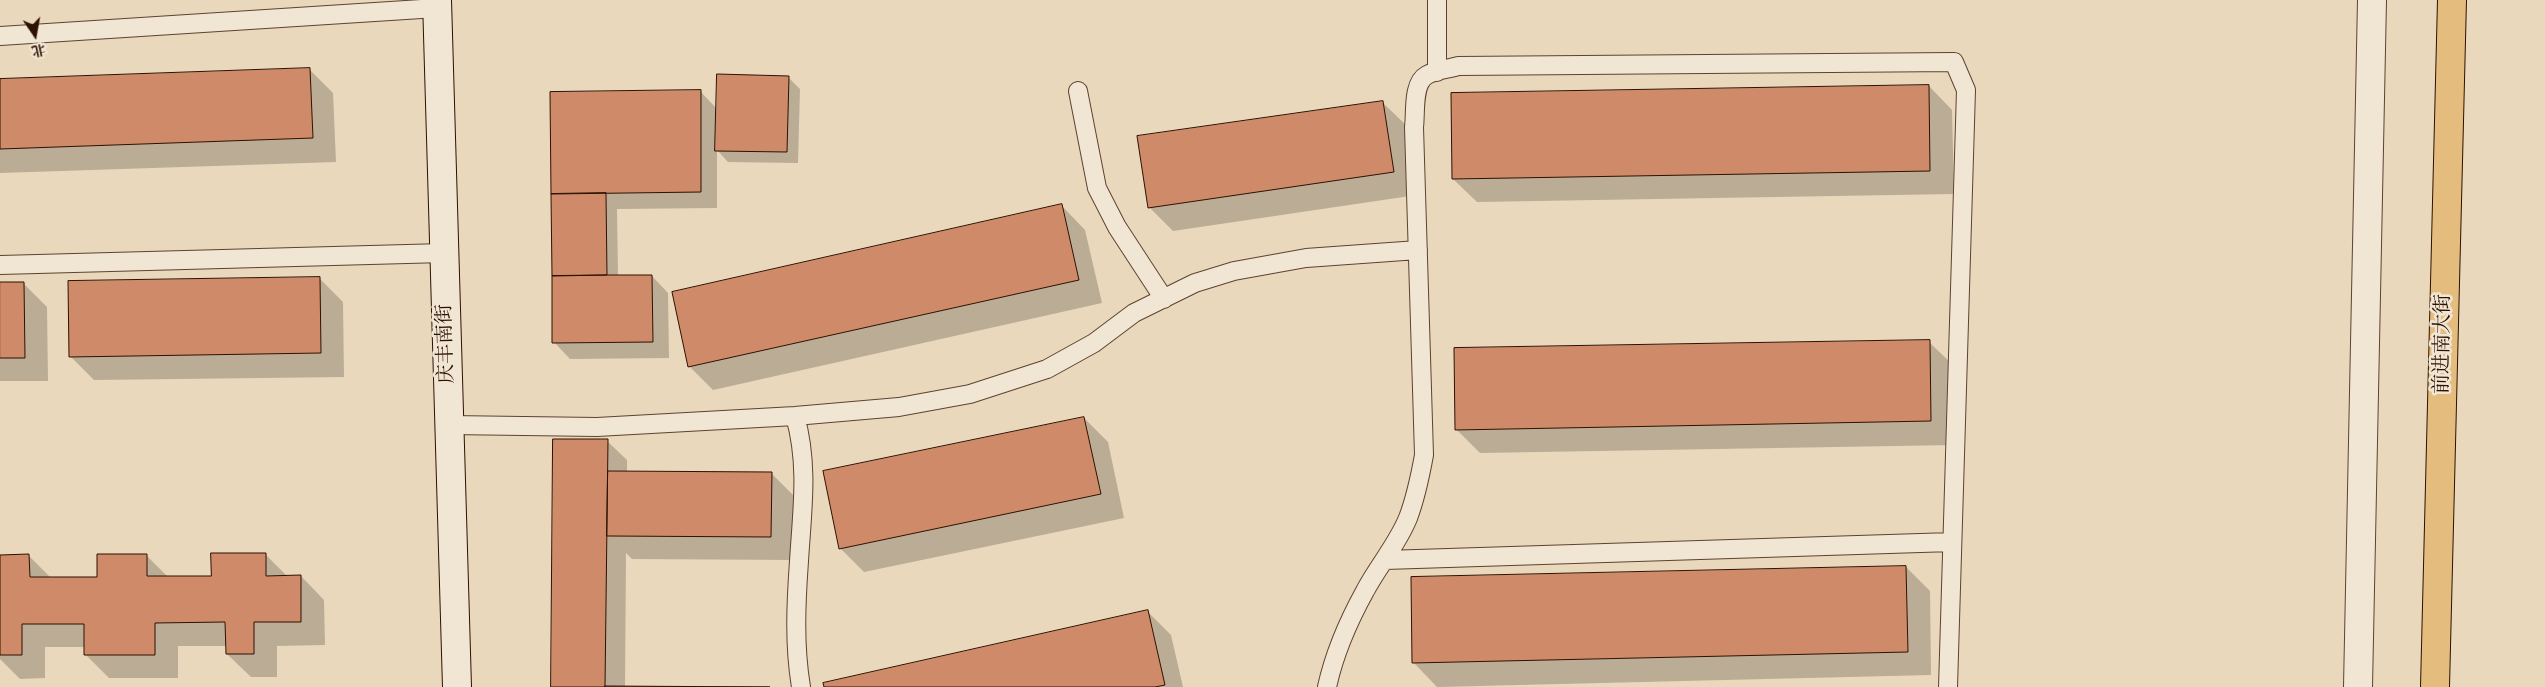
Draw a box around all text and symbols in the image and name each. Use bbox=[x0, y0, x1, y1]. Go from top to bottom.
north arrow bbox=[10, 10, 60, 60]
text: 北 bbox=[29, 39, 47, 60]
street label: 前进南大街 bbox=[2431, 294, 2457, 394]
street label: 庆丰南街 bbox=[434, 304, 460, 384]

